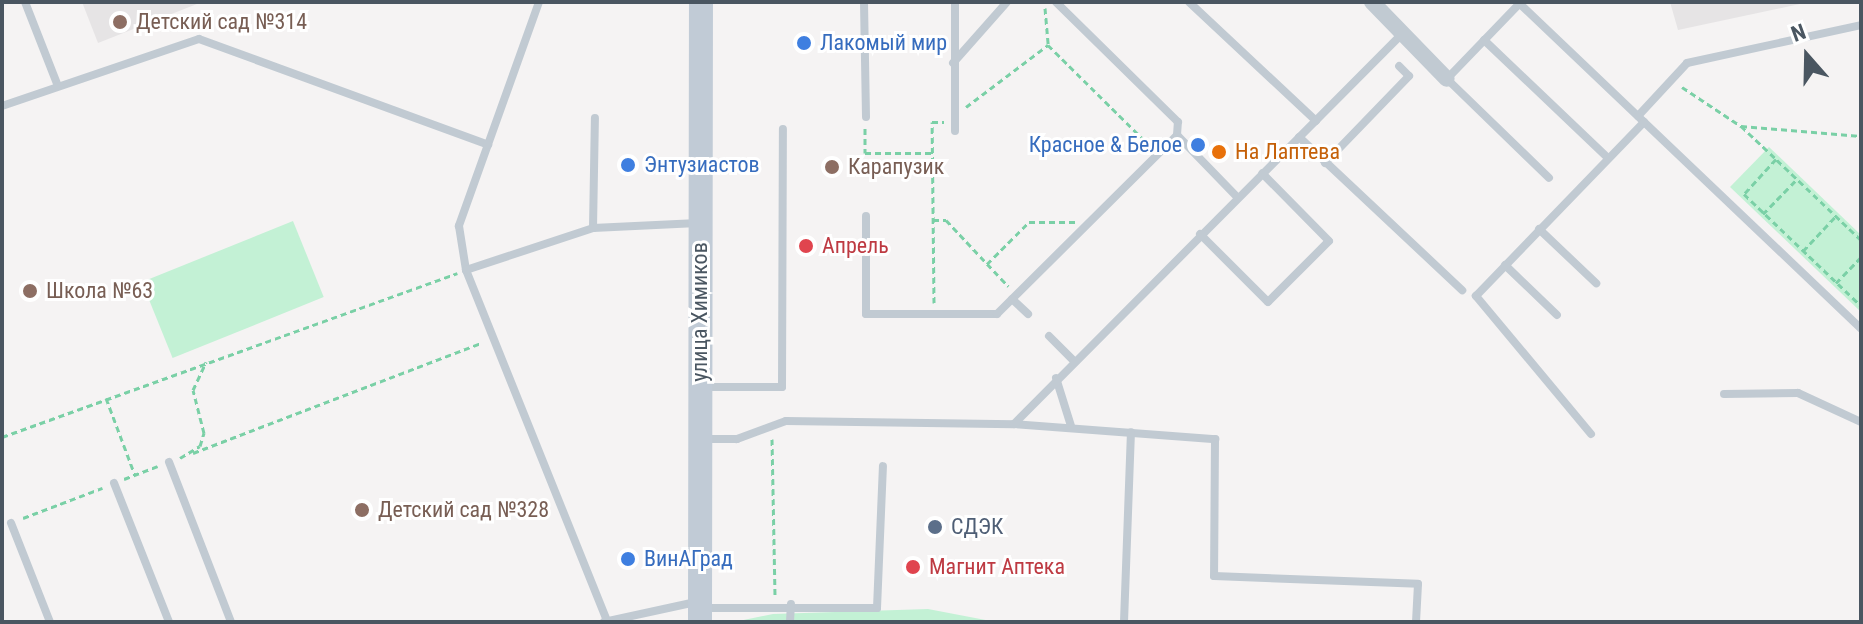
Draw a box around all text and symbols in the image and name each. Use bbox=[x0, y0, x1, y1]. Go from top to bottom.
place label: Детский сад №314 bbox=[136, 9, 307, 35]
marker: Детский сад №314 bbox=[111, 13, 129, 31]
north arrow bbox=[1767, 16, 1847, 96]
text: N bbox=[1788, 19, 1809, 47]
place label: Лакомый мир bbox=[820, 30, 947, 56]
marker: Лакомый мир bbox=[795, 34, 813, 52]
place label: Красное & Белое bbox=[1029, 132, 1182, 158]
marker: Красное & Белое bbox=[1189, 136, 1207, 154]
place label: На Лаптева bbox=[1235, 139, 1340, 165]
marker: На Лаптева bbox=[1210, 143, 1228, 161]
place label: Энтузиастов bbox=[644, 152, 760, 178]
place label: Карапузик bbox=[848, 154, 944, 180]
marker: Энтузиастов bbox=[619, 156, 637, 174]
marker: Карапузик bbox=[823, 158, 841, 176]
place label: Апрель bbox=[822, 233, 889, 259]
marker: Апрель bbox=[797, 237, 815, 255]
street label: улица Химиков bbox=[687, 242, 713, 382]
place label: Школа №63 bbox=[46, 278, 153, 304]
marker: Школа №63 bbox=[21, 282, 39, 300]
place label: Детский сад №328 bbox=[378, 497, 549, 523]
marker: Детский сад №328 bbox=[353, 501, 371, 519]
place label: СДЭК bbox=[951, 514, 1003, 540]
marker: СДЭК bbox=[926, 518, 944, 536]
place label: ВинАГрад bbox=[644, 546, 733, 572]
marker: ВинАГрад bbox=[619, 550, 637, 568]
place label: Магнит Аптека bbox=[929, 554, 1065, 580]
marker: Магнит Аптека bbox=[904, 558, 922, 576]

